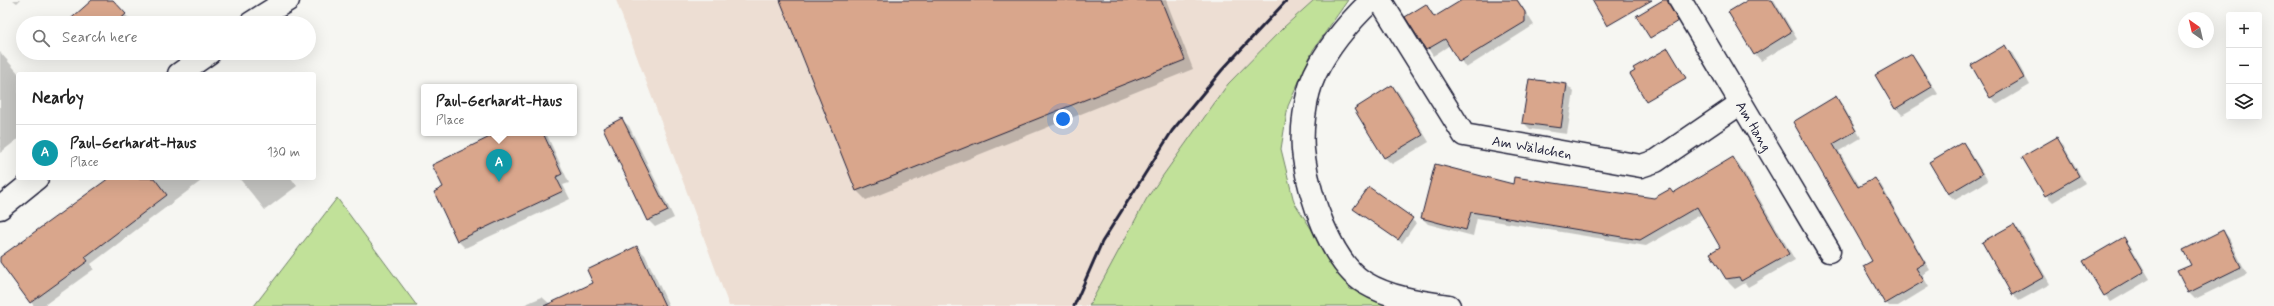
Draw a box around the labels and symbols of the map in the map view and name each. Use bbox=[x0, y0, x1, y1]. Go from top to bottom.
north arrow bbox=[2178, 12, 2214, 48]
street label: Am Hang bbox=[1731, 98, 1775, 155]
your location bbox=[1053, 109, 1073, 129]
street label: Am Wäldchen bbox=[1490, 132, 1573, 164]
pin: A bbox=[486, 149, 512, 182]

